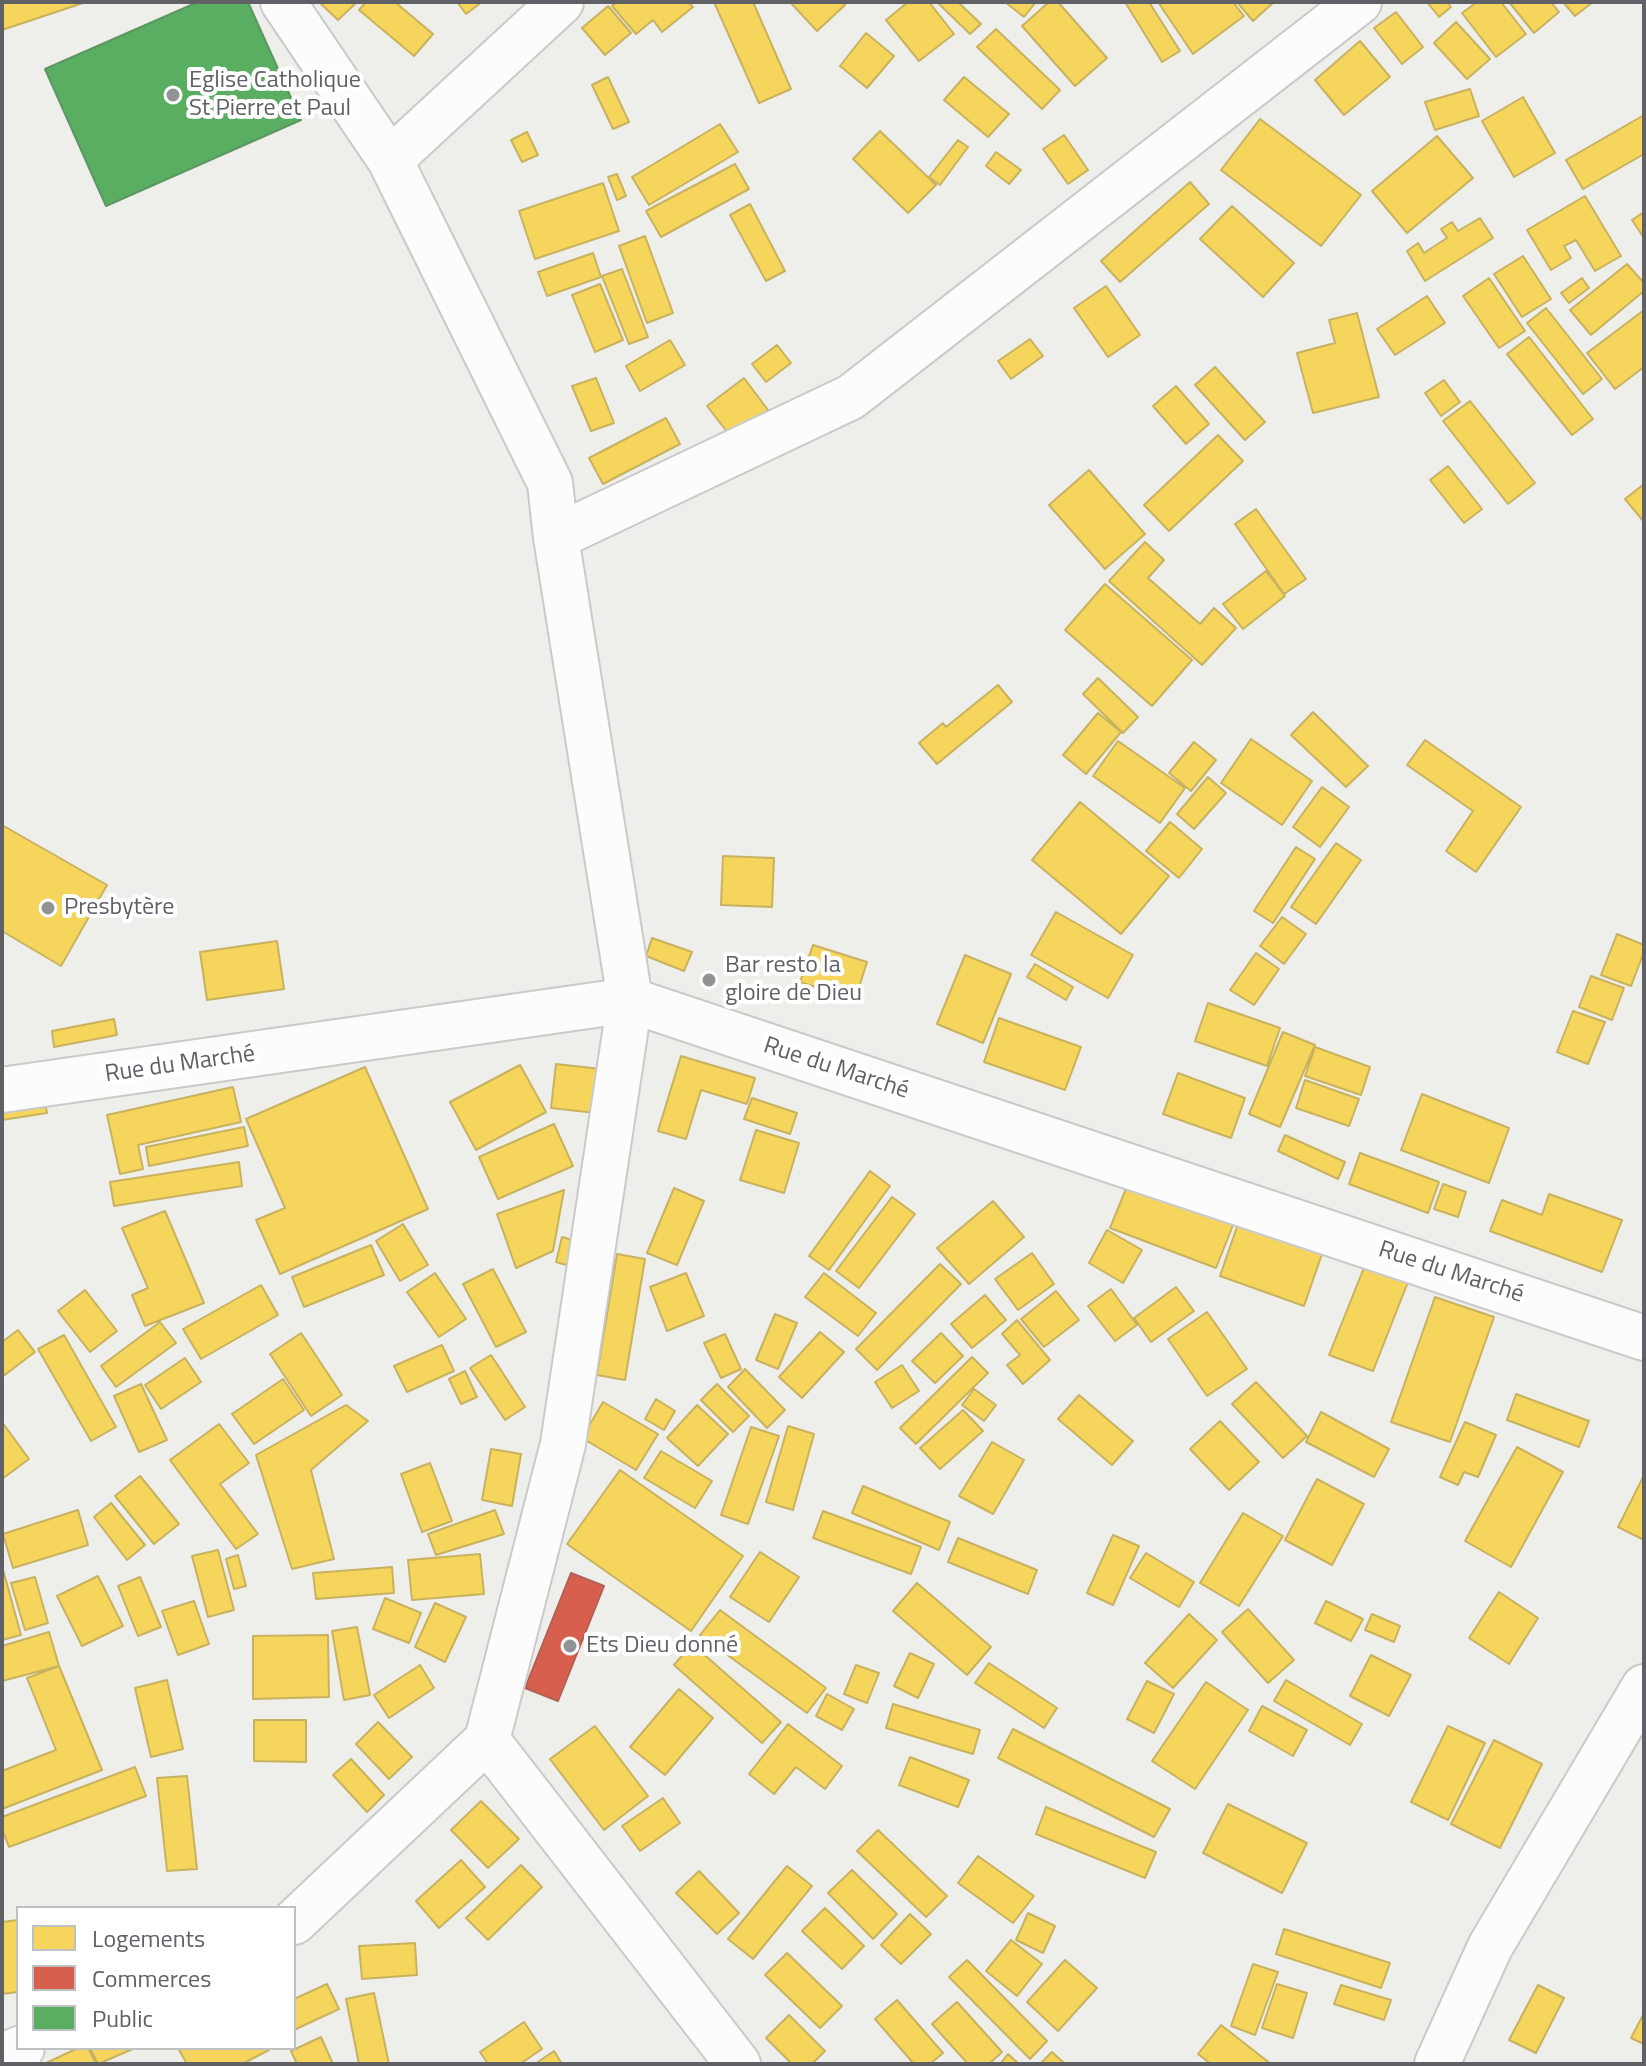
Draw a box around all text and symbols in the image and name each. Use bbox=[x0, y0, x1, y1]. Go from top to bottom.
place label: Eglise Catholique St Pierre et Paul bbox=[189, 67, 361, 123]
marker: Eglise Catholique St Pierre et Paul bbox=[164, 86, 182, 104]
place label: Presbytère bbox=[64, 894, 174, 922]
marker: Presbytère bbox=[39, 899, 57, 917]
place label: Bar resto la gloire de Dieu bbox=[725, 952, 862, 1008]
marker: Bar resto la gloire de Dieu bbox=[700, 971, 718, 989]
street label: Rue du Marché bbox=[760, 1032, 912, 1106]
street label: Rue du Marché bbox=[103, 1040, 257, 1090]
street label: Rue du Marché bbox=[1375, 1236, 1527, 1310]
place label: Ets Dieu donné bbox=[586, 1632, 738, 1660]
marker: Ets Dieu donné bbox=[561, 1637, 579, 1655]
legend bbox=[16, 1906, 296, 2050]
text: Logements bbox=[92, 1920, 205, 1956]
text: Commerces bbox=[92, 1960, 211, 1996]
text: Public bbox=[92, 2000, 153, 2036]

